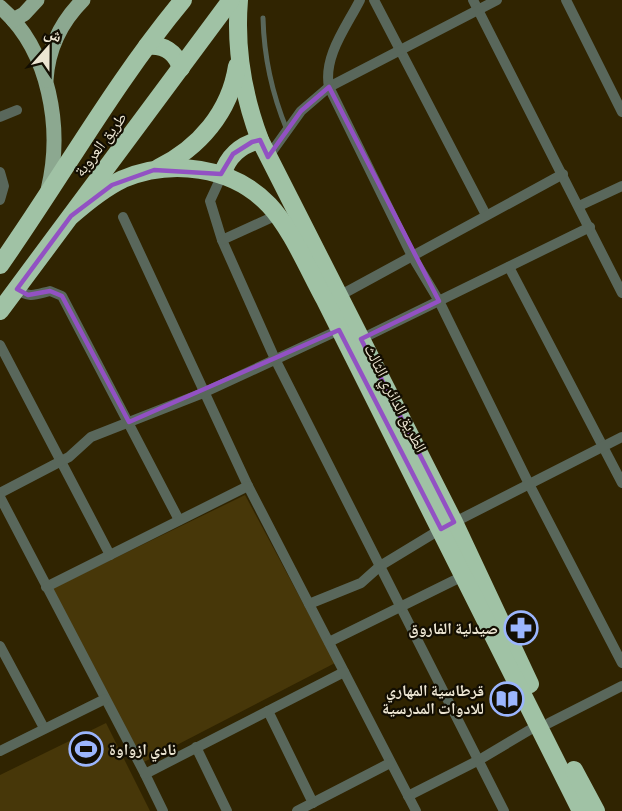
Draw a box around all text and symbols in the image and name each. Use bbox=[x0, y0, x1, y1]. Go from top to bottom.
north arrow bbox=[18, 18, 78, 78]
text: ش bbox=[42, 21, 65, 47]
street label: طريق العروبة bbox=[69, 107, 131, 181]
street label: الطريق الدائري الثالث bbox=[357, 340, 433, 457]
pharmacy icon: صيدلية الفاروق bbox=[503, 610, 539, 646]
place label: صيدلية الفاروق bbox=[408, 617, 498, 639]
place label: قرطاسية المهاري للادوات المدرسية bbox=[382, 679, 484, 719]
library icon: قرطاسية المهاري للادوات المدرسية bbox=[489, 681, 525, 717]
sports icon: نادي ازواوة bbox=[68, 731, 104, 767]
place label: نادي ازواوة bbox=[109, 738, 176, 762]

